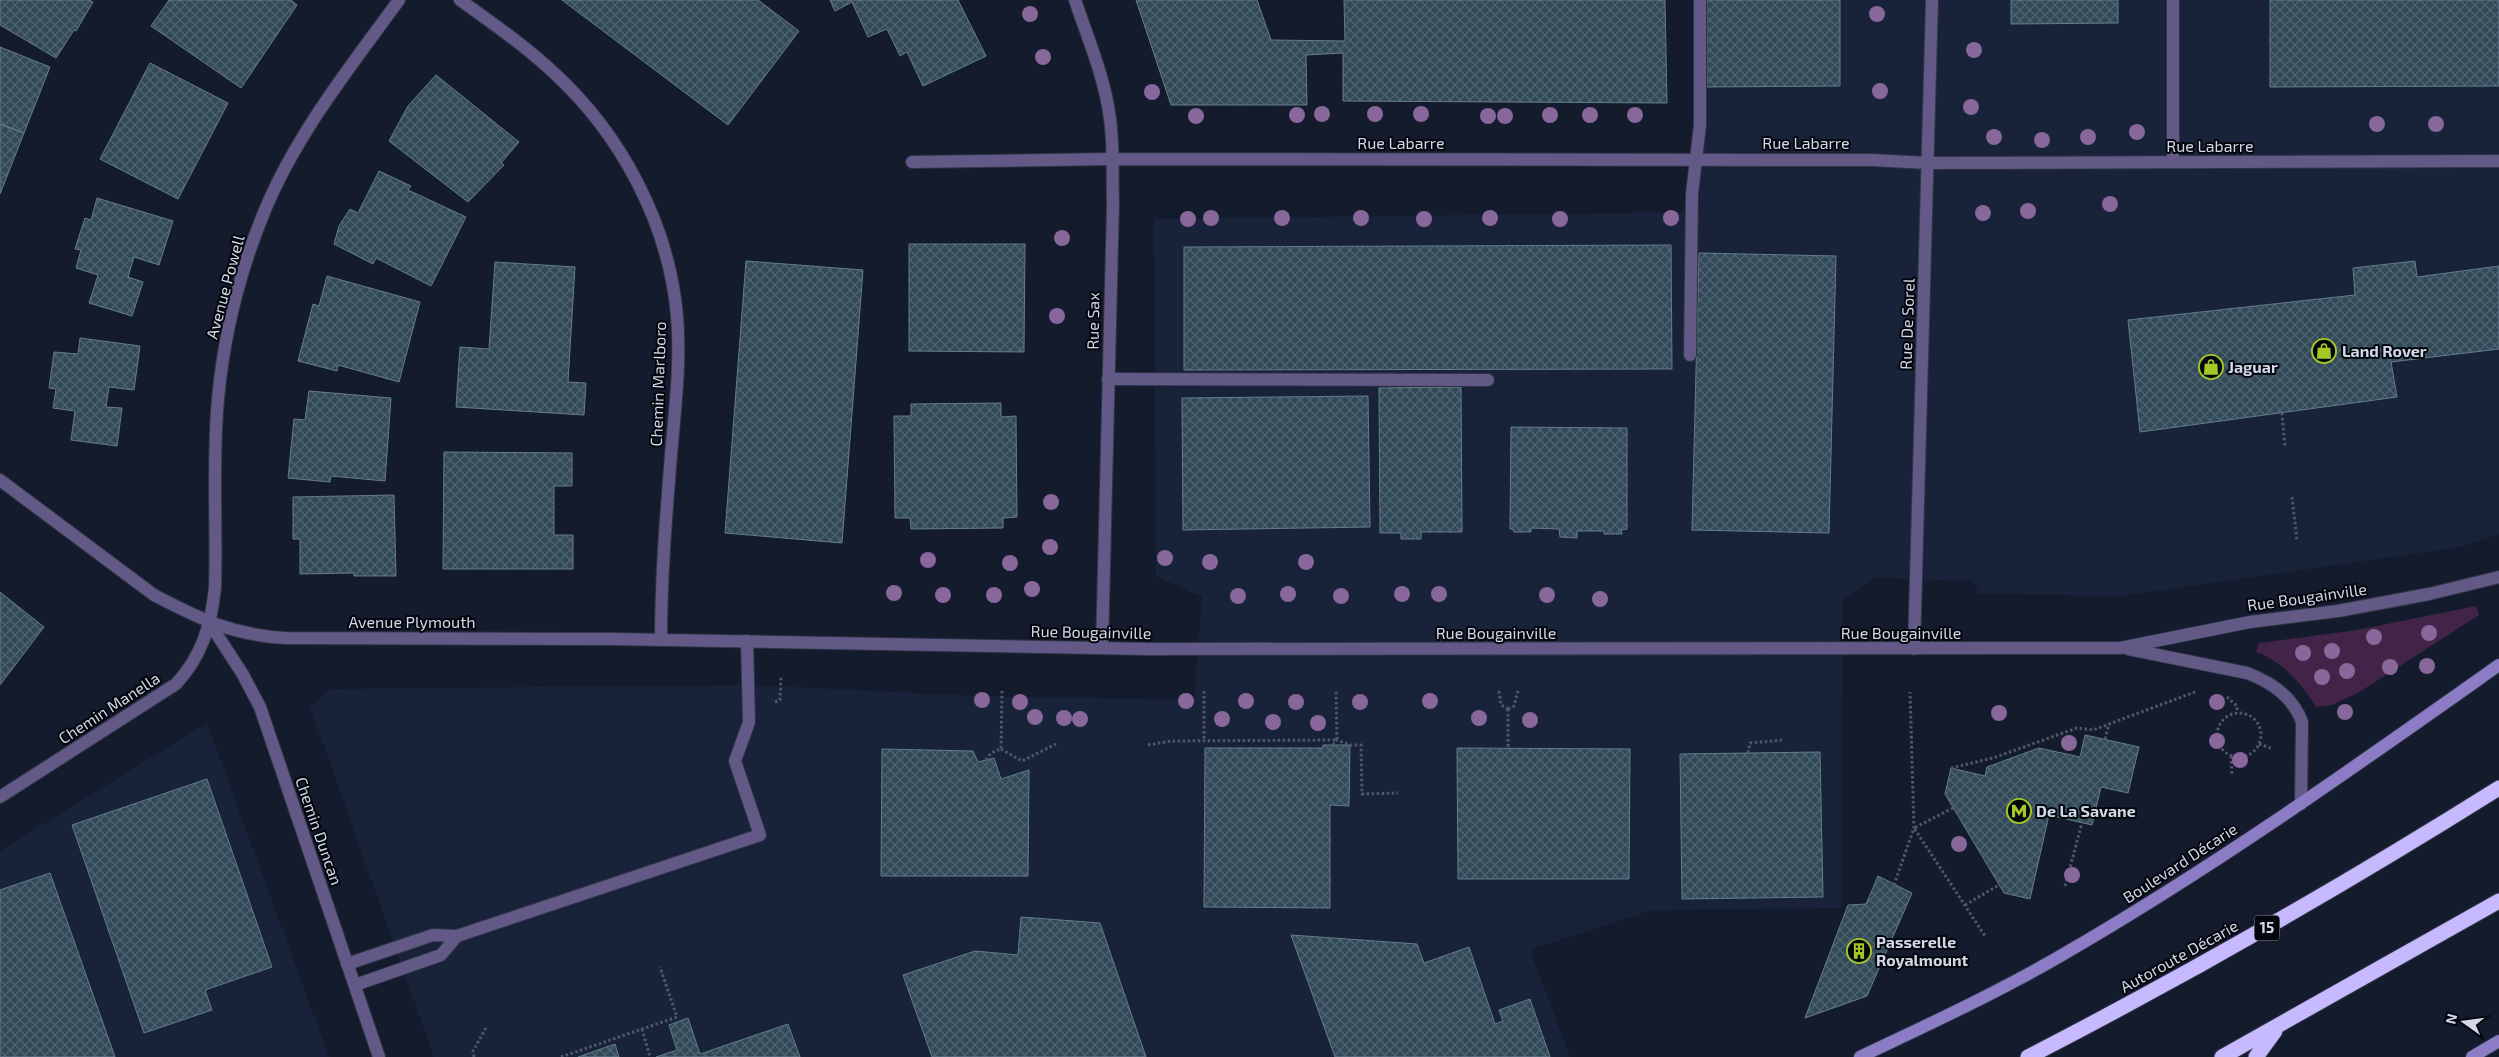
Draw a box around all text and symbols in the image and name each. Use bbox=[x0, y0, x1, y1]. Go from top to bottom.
street label: Rue Labarre bbox=[1357, 133, 1445, 152]
street label: Rue Labarre bbox=[1762, 133, 1850, 152]
street label: Rue Labarre bbox=[2166, 136, 2254, 155]
street label: Avenue Powell bbox=[202, 233, 248, 341]
street label: Rue De Sorel bbox=[1895, 278, 1918, 370]
street label: Rue Sax bbox=[1083, 292, 1103, 350]
street label: Chemin Marlboro bbox=[646, 321, 669, 447]
shop icon: Land Rover bbox=[2311, 338, 2337, 364]
place label: Land Rover bbox=[2342, 341, 2427, 360]
shop icon: Jaguar bbox=[2198, 354, 2224, 380]
place label: Jaguar bbox=[2228, 357, 2278, 376]
street label: Rue Bougainville bbox=[2246, 579, 2368, 614]
street label: Avenue Plymouth bbox=[348, 612, 476, 631]
street label: Rue Bougainville bbox=[1030, 621, 1152, 642]
street label: Rue Bougainville bbox=[1436, 623, 1556, 642]
street label: Rue Bougainville bbox=[1841, 623, 1961, 642]
street label: Chemin Manella bbox=[55, 668, 163, 747]
street label: Chemin Duncan bbox=[292, 774, 347, 887]
metro station icon: De La Savane bbox=[2006, 798, 2032, 824]
place label: De La Savane bbox=[2036, 801, 2136, 820]
street label: Boulevard Décarie bbox=[2119, 819, 2240, 907]
street label: Autoroute Décarie bbox=[2117, 915, 2241, 996]
road number: 15 bbox=[2254, 916, 2280, 940]
place label: Passerelle Royalmount bbox=[1876, 932, 1969, 970]
building icon: Passerelle Royalmount bbox=[1846, 938, 1872, 964]
north arrow bbox=[2439, 997, 2489, 1047]
text: N bbox=[2441, 1012, 2460, 1026]

